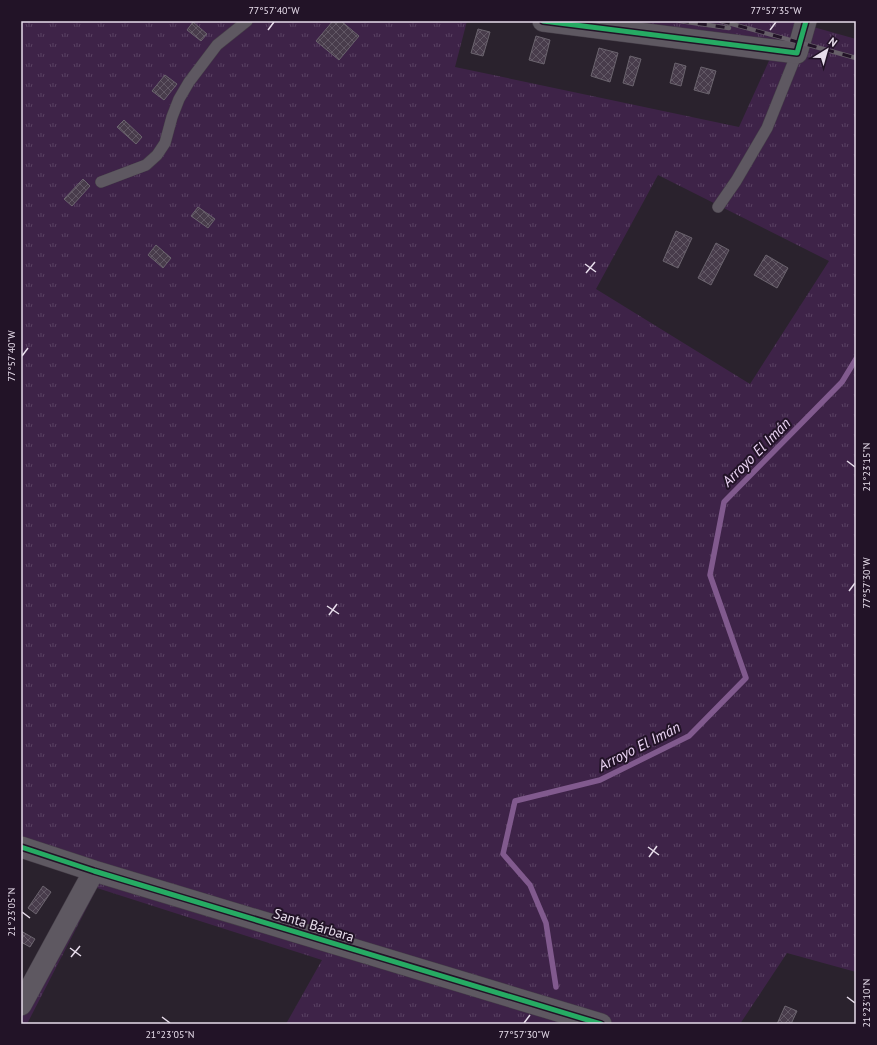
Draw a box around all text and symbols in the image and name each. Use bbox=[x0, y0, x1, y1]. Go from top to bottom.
text: 77°57'40"W bbox=[248, 4, 300, 17]
text: 77°57'35"W bbox=[750, 4, 802, 17]
north arrow bbox=[807, 30, 847, 70]
text: N bbox=[826, 34, 840, 50]
text: 77°57'40"W bbox=[5, 330, 18, 382]
water label: Arroyo El Imán bbox=[717, 414, 794, 491]
text: 21°23'15"N bbox=[860, 442, 873, 492]
text: 77°57'30"W bbox=[860, 557, 873, 609]
water label: Arroyo El Imán bbox=[594, 717, 683, 775]
text: 21°23'05"N bbox=[5, 887, 18, 937]
street label: Santa Bárbara bbox=[271, 904, 357, 946]
text: 21°23'10"N bbox=[860, 978, 873, 1028]
text: 21°23'05"N bbox=[145, 1028, 195, 1041]
text: 77°57'30"W bbox=[498, 1028, 550, 1041]

